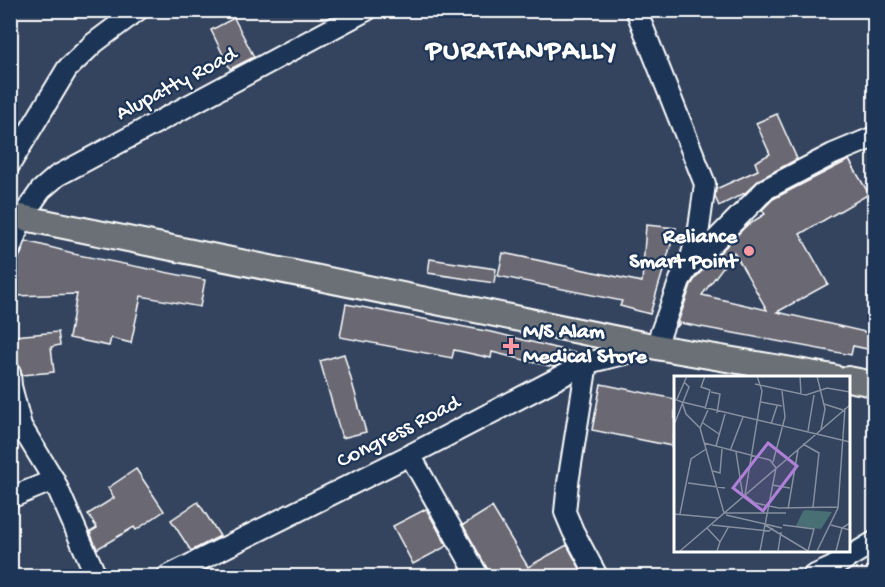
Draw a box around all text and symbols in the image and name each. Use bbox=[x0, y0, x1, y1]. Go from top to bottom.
district label: PURATANPALLY bbox=[424, 36, 618, 69]
street label: Alupatty Road bbox=[112, 41, 244, 128]
place label: Reliance Smart Point bbox=[629, 225, 739, 276]
marker: Reliance Smart Point bbox=[742, 244, 756, 258]
place label: M/S Alam Medical Store bbox=[523, 320, 647, 371]
marker: M/S Alam Medical Store bbox=[504, 339, 518, 353]
inset map bbox=[674, 376, 849, 551]
street label: Congress Road bbox=[333, 390, 467, 475]

